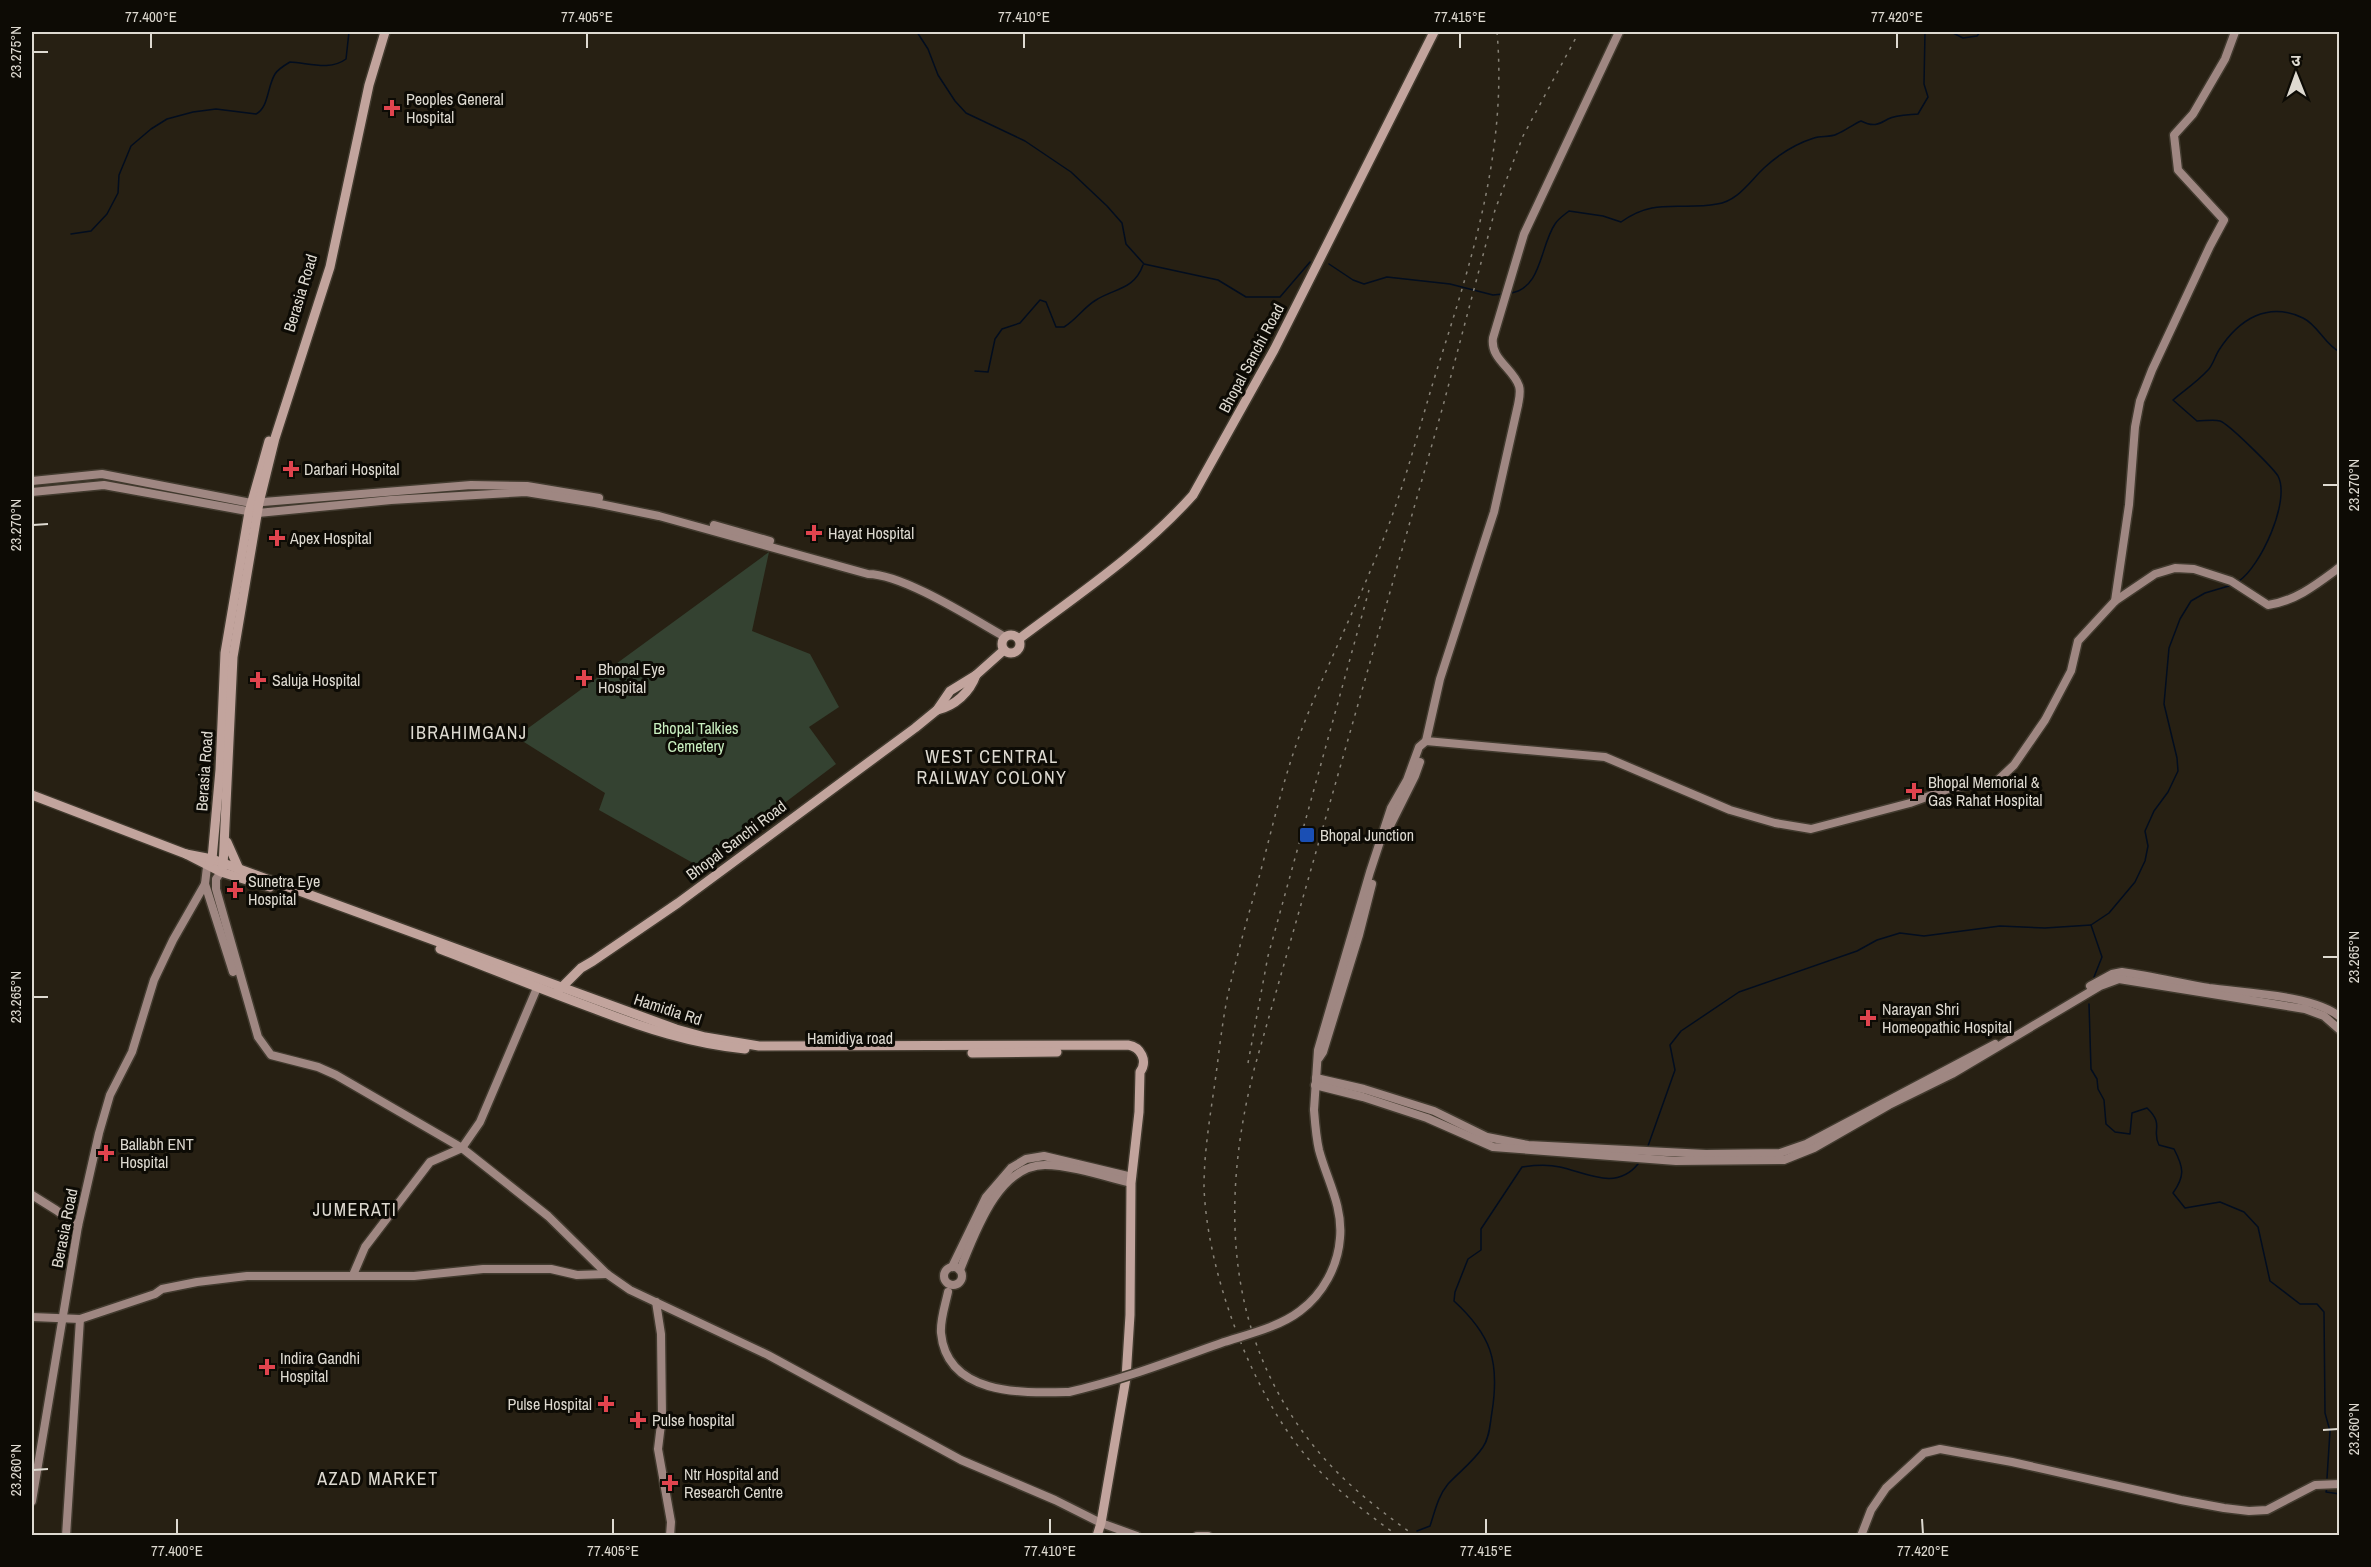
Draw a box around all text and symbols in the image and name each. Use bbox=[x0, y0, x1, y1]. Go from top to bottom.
text: 77.400°E bbox=[125, 6, 177, 27]
text: 77.405°E bbox=[561, 6, 613, 27]
text: 77.410°E bbox=[998, 6, 1050, 27]
text: 77.415°E bbox=[1434, 6, 1486, 27]
text: 77.420°E bbox=[1871, 6, 1923, 27]
text: 23.275°N bbox=[5, 26, 26, 78]
north arrow bbox=[2266, 45, 2326, 105]
text: उ bbox=[2291, 49, 2301, 71]
place label: Peoples General Hospital bbox=[406, 88, 504, 128]
marker: Peoples General Hospital bbox=[383, 99, 401, 117]
street label: Berasia Road bbox=[278, 251, 322, 335]
street label: Bhopal Sanchi Road bbox=[1213, 300, 1289, 416]
place label: Darbari Hospital bbox=[304, 458, 400, 480]
text: 23.270°N bbox=[2343, 459, 2364, 511]
marker: Darbari Hospital bbox=[282, 460, 300, 478]
text: 23.270°N bbox=[5, 499, 26, 551]
place label: Hayat Hospital bbox=[828, 522, 914, 544]
marker: Hayat Hospital bbox=[805, 524, 823, 542]
place label: Apex Hospital bbox=[289, 527, 372, 549]
marker: Apex Hospital bbox=[268, 529, 286, 547]
place label: Bhopal Eye Hospital bbox=[598, 658, 665, 698]
place label: Saluja Hospital bbox=[272, 669, 360, 691]
marker: Bhopal Eye Hospital bbox=[575, 669, 593, 687]
marker: Saluja Hospital bbox=[249, 671, 267, 689]
park label: Bhopal Talkies Cemetery bbox=[653, 717, 739, 757]
district label: IBRAHIMGANJ bbox=[410, 720, 528, 745]
street label: Berasia Road bbox=[190, 730, 218, 812]
district label: WEST CENTRAL RAILWAY COLONY bbox=[917, 744, 1067, 790]
place label: Bhopal Memorial & Gas Rahat Hospital bbox=[1928, 771, 2043, 811]
marker: Bhopal Memorial & Gas Rahat Hospital bbox=[1905, 782, 1923, 800]
street label: Bhopal Sanchi Road bbox=[681, 795, 791, 885]
place label: Bhopal Junction bbox=[1320, 824, 1414, 846]
marker: Bhopal Junction bbox=[1298, 826, 1316, 844]
place label: Sunetra Eye Hospital bbox=[248, 870, 320, 910]
marker: Sunetra Eye Hospital bbox=[226, 881, 244, 899]
text: 23.265°N bbox=[2343, 931, 2364, 983]
text: 23.265°N bbox=[5, 971, 26, 1023]
street label: Hamidia Rd bbox=[631, 988, 705, 1030]
place label: Narayan Shri Homeopathic Hospital bbox=[1882, 998, 2012, 1038]
marker: Narayan Shri Homeopathic Hospital bbox=[1859, 1009, 1877, 1027]
street label: Hamidiya road bbox=[807, 1027, 893, 1049]
place label: Ballabh ENT Hospital bbox=[120, 1133, 194, 1173]
marker: Ballabh ENT Hospital bbox=[97, 1144, 115, 1162]
street label: Berasia Road bbox=[46, 1187, 82, 1269]
district label: JUMERATI bbox=[313, 1197, 397, 1222]
place label: Indira Gandhi Hospital bbox=[280, 1347, 360, 1387]
marker: Indira Gandhi Hospital bbox=[258, 1358, 276, 1376]
place label: Pulse Hospital bbox=[507, 1393, 592, 1415]
marker: Pulse Hospital bbox=[597, 1395, 615, 1413]
text: 23.260°N bbox=[2343, 1403, 2364, 1455]
place label: Pulse hospital bbox=[652, 1409, 735, 1431]
marker: Pulse hospital bbox=[629, 1411, 647, 1429]
text: 23.260°N bbox=[5, 1444, 26, 1496]
place label: Ntr Hospital and Research Centre bbox=[684, 1463, 783, 1503]
district label: AZAD MARKET bbox=[316, 1466, 439, 1491]
marker: Ntr Hospital and Research Centre bbox=[661, 1474, 679, 1492]
text: 77.400°E bbox=[151, 1540, 203, 1561]
text: 77.405°E bbox=[587, 1540, 639, 1561]
text: 77.410°E bbox=[1024, 1540, 1076, 1561]
text: 77.415°E bbox=[1460, 1540, 1512, 1561]
text: 77.420°E bbox=[1897, 1540, 1949, 1561]

